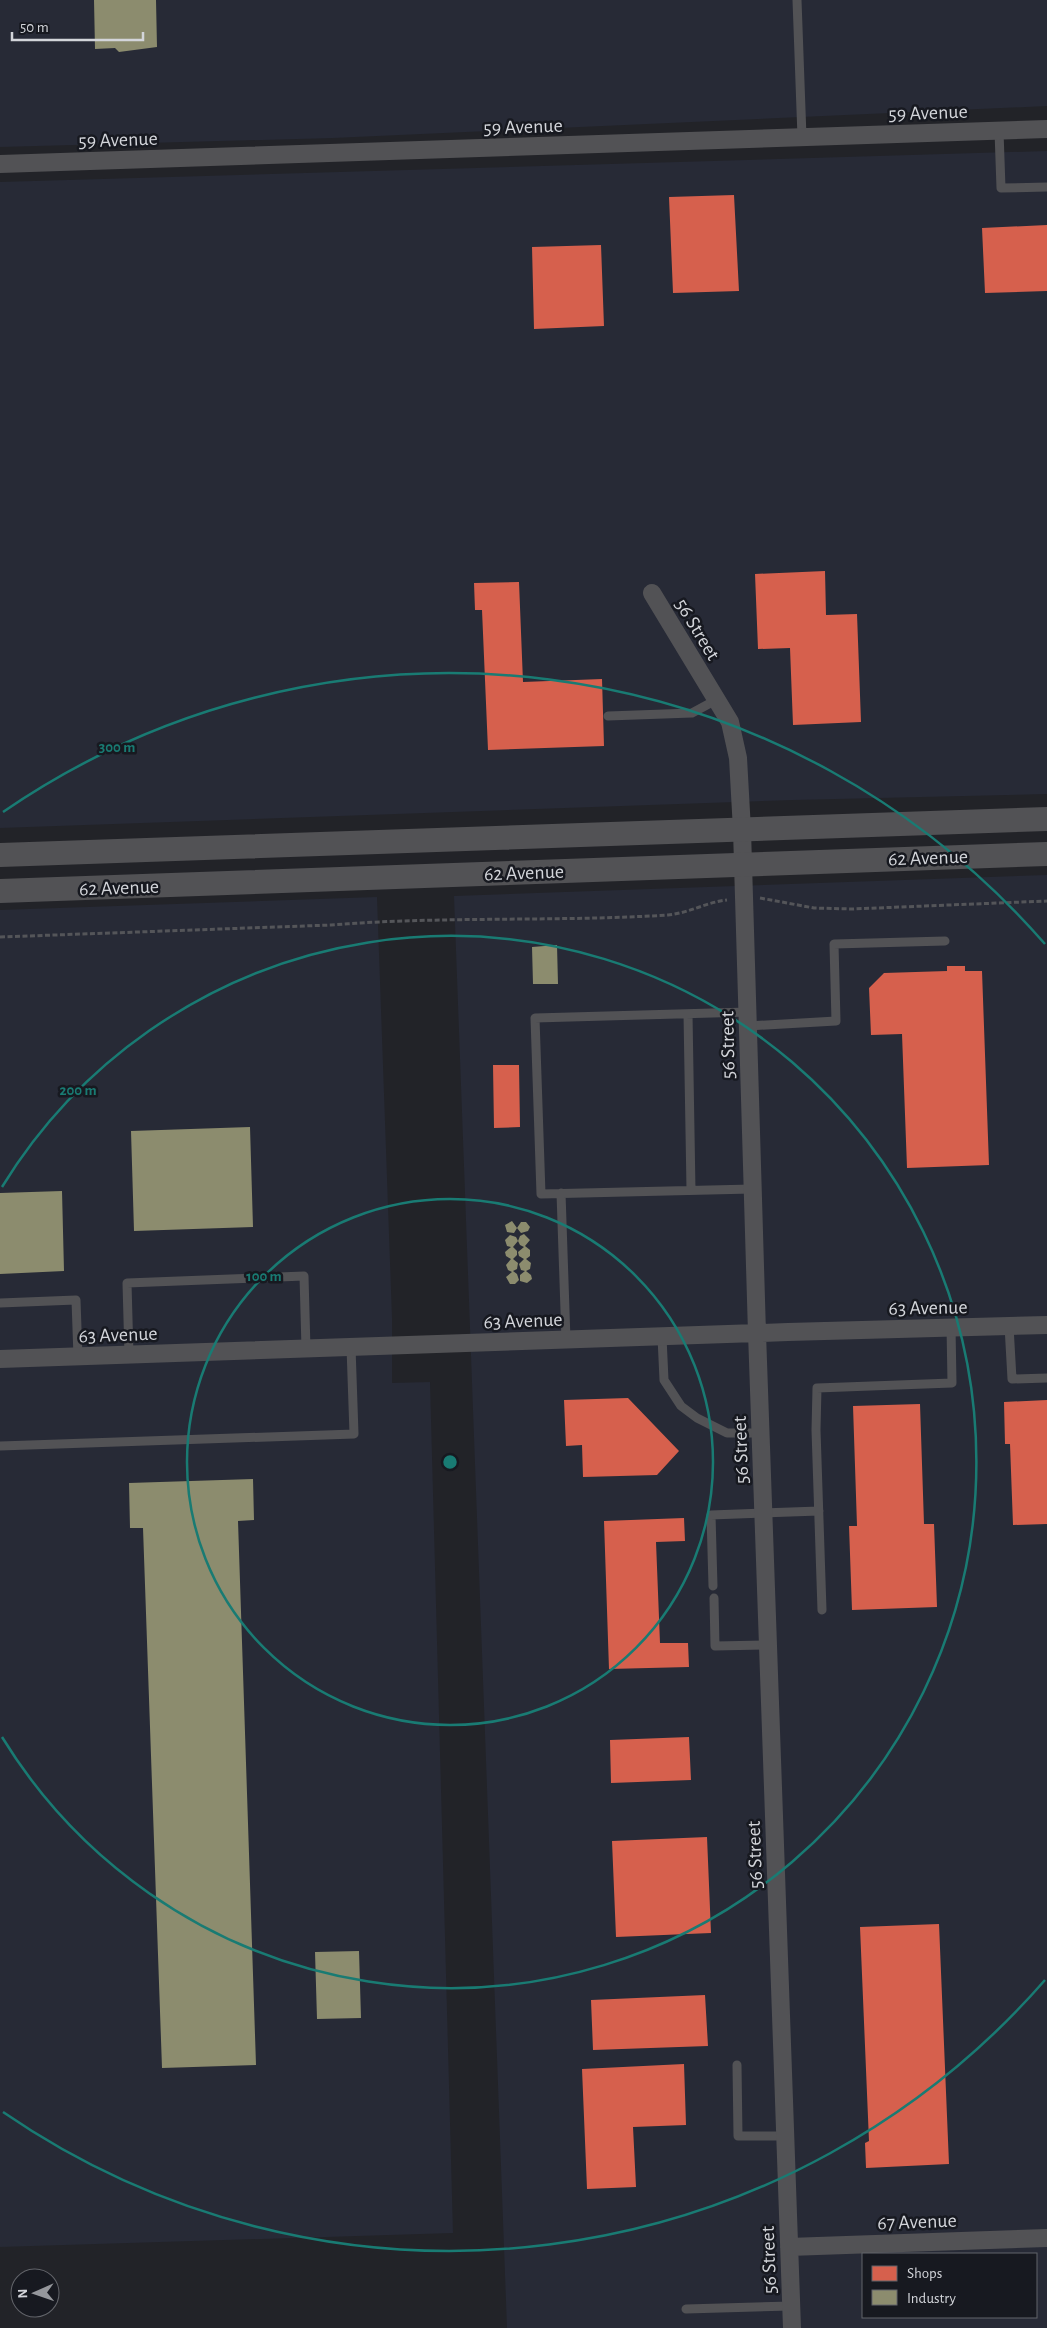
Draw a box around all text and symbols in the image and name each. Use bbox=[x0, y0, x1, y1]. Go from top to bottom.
scale bar bbox=[12, 10, 144, 42]
text: 50 m bbox=[20, 20, 49, 35]
street label: 59 Avenue bbox=[888, 102, 968, 124]
street label: 59 Avenue bbox=[483, 116, 563, 138]
street label: 59 Avenue bbox=[78, 129, 158, 151]
street label: 56 Street bbox=[671, 595, 724, 664]
text: 300 m bbox=[99, 740, 135, 755]
street label: 62 Avenue bbox=[888, 847, 968, 869]
street label: 62 Avenue bbox=[484, 862, 564, 884]
street label: 62 Avenue bbox=[79, 877, 159, 899]
street label: 56 Street bbox=[717, 1010, 739, 1079]
text: 200 m bbox=[59, 1083, 97, 1098]
text: 100 m bbox=[246, 1269, 282, 1284]
street label: 63 Avenue bbox=[888, 1297, 968, 1319]
street label: 63 Avenue bbox=[483, 1310, 563, 1332]
street label: 63 Avenue bbox=[78, 1324, 158, 1346]
street label: 56 Street bbox=[730, 1415, 752, 1484]
centre of rings bbox=[441, 1453, 459, 1471]
street label: 56 Street bbox=[744, 1820, 766, 1889]
street label: 67 Avenue bbox=[877, 2211, 957, 2233]
street label: 56 Street bbox=[758, 2225, 780, 2294]
legend bbox=[862, 2253, 1037, 2318]
text: Shops bbox=[907, 2266, 942, 2281]
north arrow bbox=[10, 2268, 60, 2318]
text: N bbox=[16, 2288, 30, 2299]
text: Industry bbox=[907, 2291, 956, 2306]

